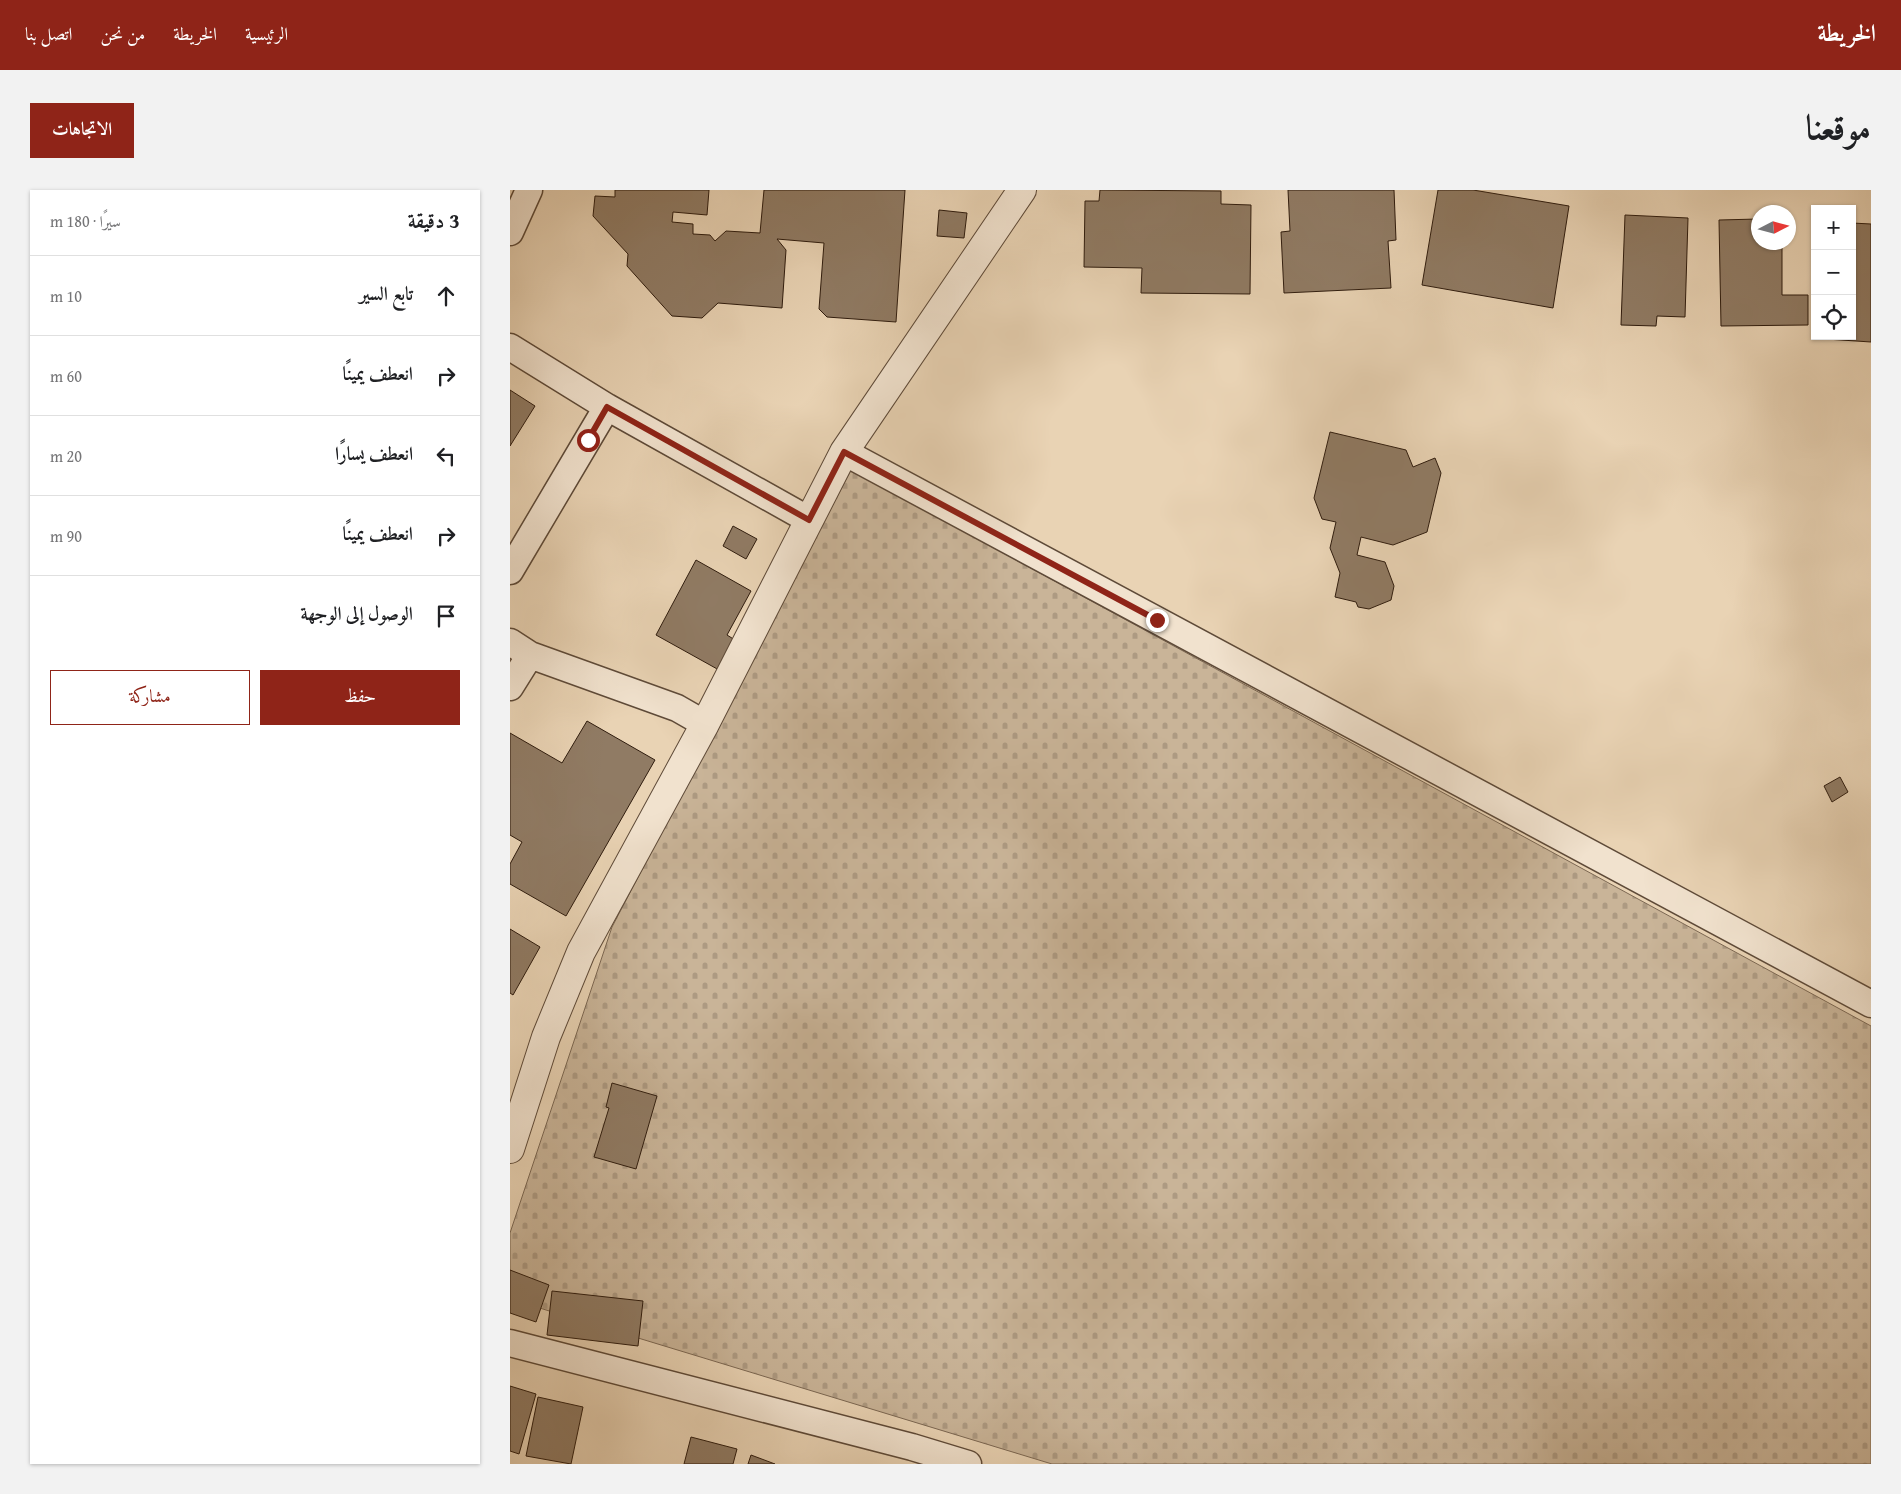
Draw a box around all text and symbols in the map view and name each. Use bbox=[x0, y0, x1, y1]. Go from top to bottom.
text: الخريطة bbox=[1818, 15, 1876, 50]
text: اتصل بنا bbox=[25, 20, 72, 47]
text: من نحن bbox=[100, 20, 145, 47]
text: الخريطة bbox=[173, 20, 217, 47]
text: الرئيسية bbox=[245, 20, 288, 47]
text: موقعنا bbox=[1806, 101, 1871, 152]
button: الاتجاهات bbox=[30, 103, 134, 158]
text: 3 دقيقة bbox=[408, 205, 460, 236]
north arrow bbox=[1751, 205, 1796, 250]
map controls bbox=[1811, 205, 1856, 340]
button: + bbox=[1811, 205, 1856, 250]
text: سيرًا · 180 m bbox=[50, 209, 121, 233]
button: − bbox=[1811, 250, 1856, 295]
text: تابع السير bbox=[359, 279, 413, 307]
icon: ahead bbox=[432, 282, 460, 310]
text: 10 m bbox=[50, 284, 82, 308]
button: locate bbox=[1811, 295, 1856, 340]
text: انعطف يمينًا bbox=[343, 359, 413, 387]
icon: right bbox=[432, 362, 460, 390]
text: 60 m bbox=[50, 364, 82, 388]
route start bbox=[577, 429, 600, 452]
text: انعطف يسارًا bbox=[335, 439, 413, 467]
icon: left bbox=[432, 442, 460, 470]
text: 20 m bbox=[50, 444, 82, 468]
text: انعطف يمينًا bbox=[343, 519, 413, 547]
icon: right bbox=[432, 522, 460, 550]
text: 90 m bbox=[50, 524, 82, 548]
text: الوصول إلى الوجهة bbox=[301, 599, 413, 627]
icon: arrive bbox=[432, 602, 460, 630]
route end bbox=[1146, 609, 1169, 632]
button: مشاركة bbox=[50, 670, 250, 725]
button: حفظ bbox=[260, 670, 460, 725]

